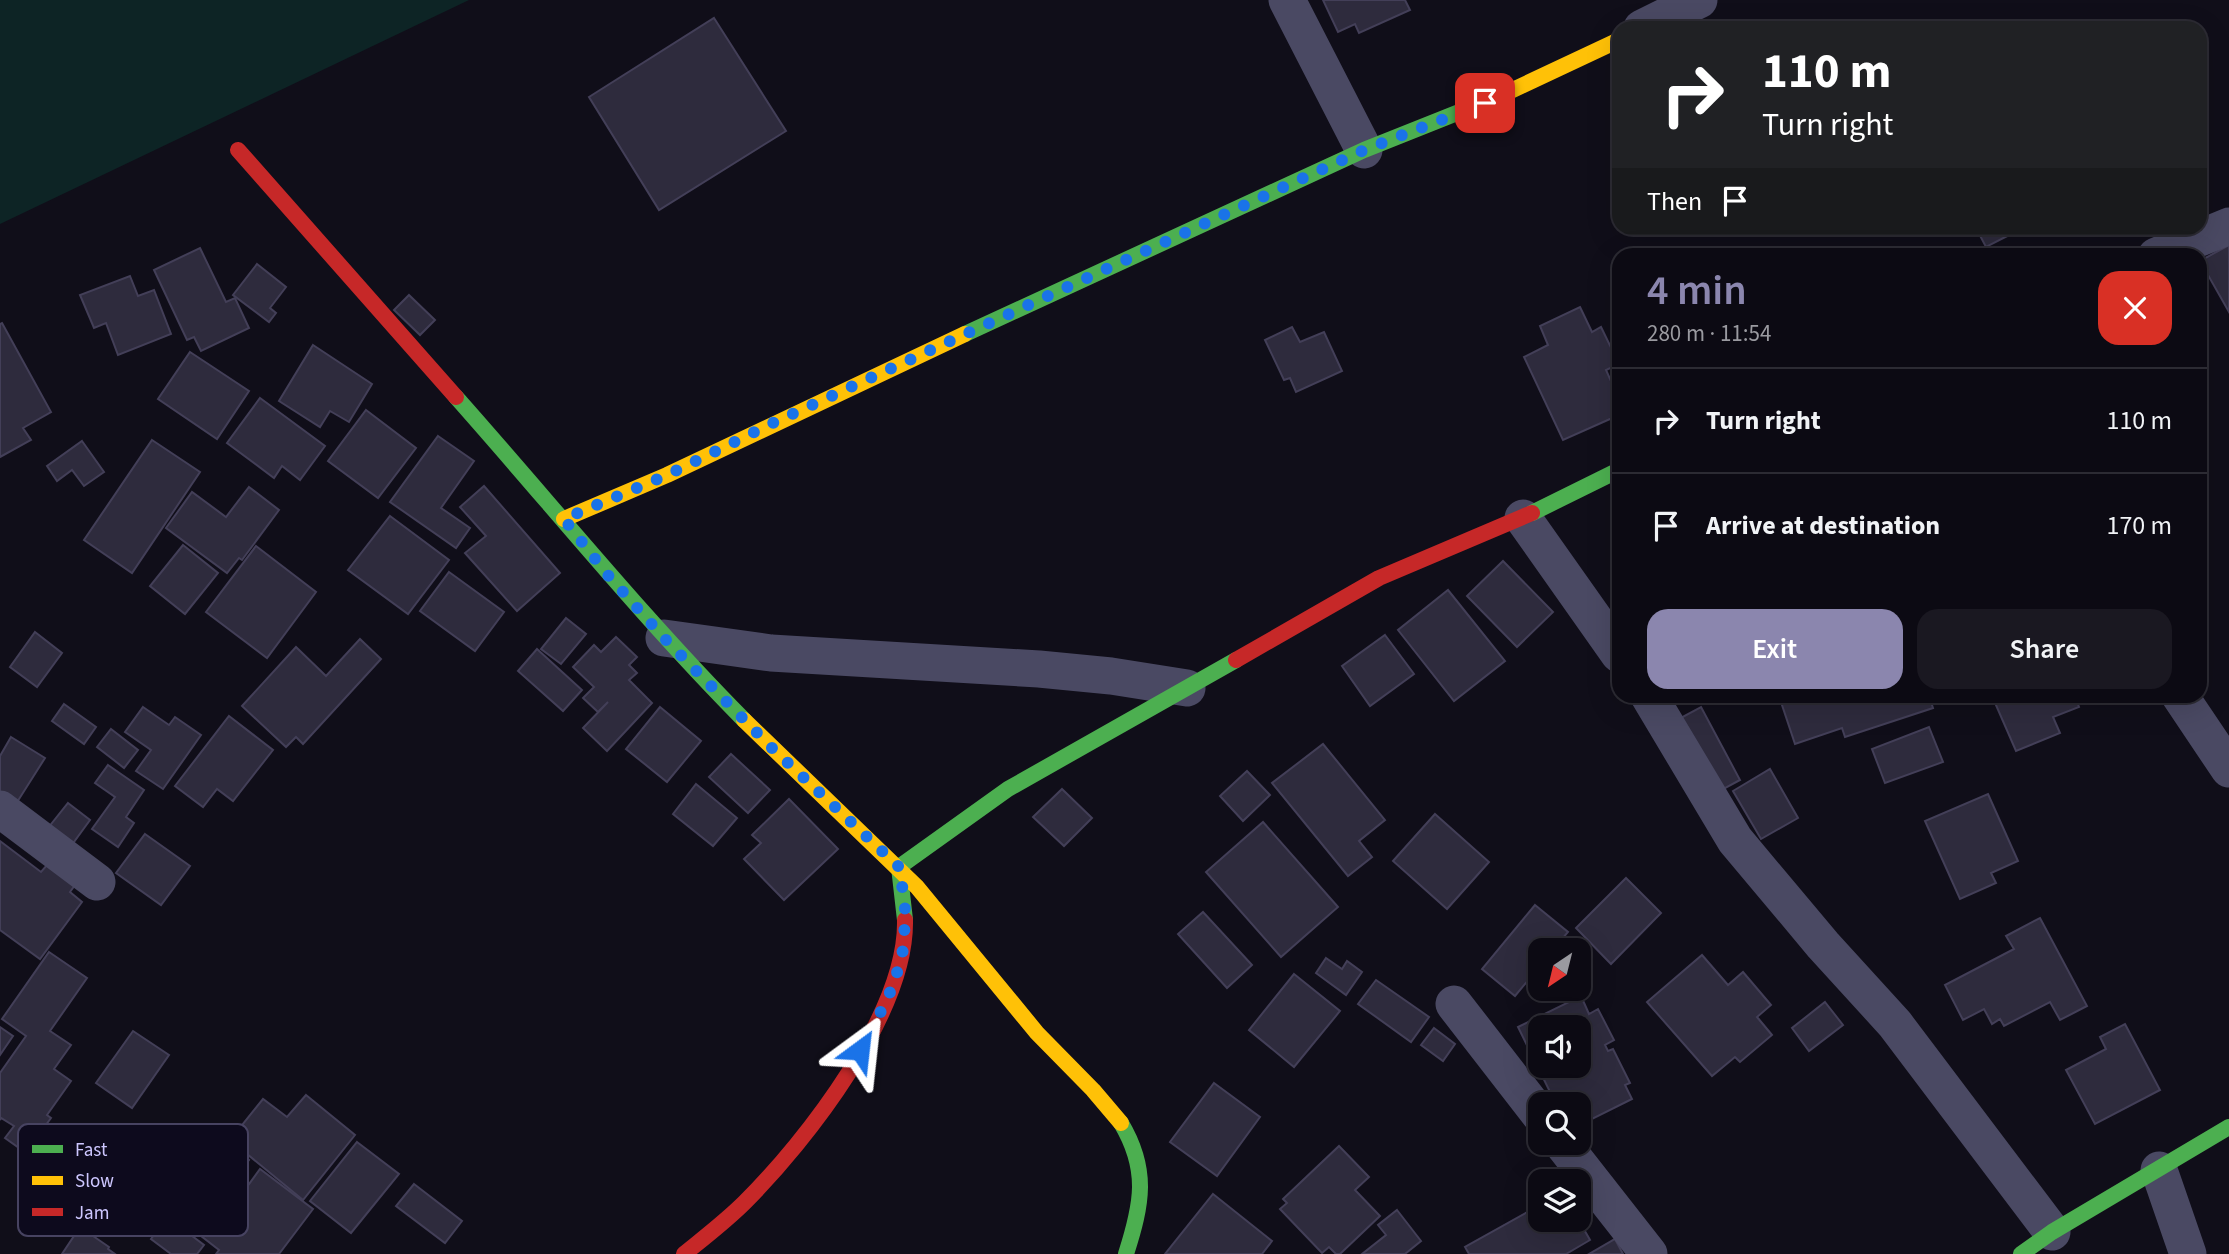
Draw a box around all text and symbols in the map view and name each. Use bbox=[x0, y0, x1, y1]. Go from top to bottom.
text: 110 m bbox=[1762, 37, 1891, 107]
icon: right bbox=[1647, 49, 1738, 140]
pin bbox=[1455, 73, 1515, 133]
icon: arrive bbox=[1466, 84, 1504, 122]
text: Turn right bbox=[1762, 102, 1893, 148]
icon: arrive bbox=[1716, 182, 1754, 220]
text: Then bbox=[1647, 183, 1702, 220]
text: 4 min bbox=[1647, 261, 1747, 321]
button: close bbox=[2098, 271, 2172, 345]
text: 280 m · 11:54 bbox=[1647, 317, 1771, 350]
icon: right bbox=[1647, 402, 1685, 440]
text: Turn right bbox=[1706, 402, 1821, 439]
text: 110 m bbox=[2106, 402, 2172, 439]
icon: arrive bbox=[1647, 507, 1685, 545]
text: Arrive at destination bbox=[1706, 507, 1940, 544]
text: 170 m bbox=[2106, 507, 2172, 544]
button: Exit bbox=[1647, 609, 1903, 689]
button: Share bbox=[1917, 609, 2172, 689]
north arrow bbox=[1528, 938, 1591, 1001]
map controls bbox=[1528, 938, 1591, 1232]
position arrow bbox=[823, 1013, 897, 1087]
button: sound bbox=[1528, 1015, 1591, 1078]
button: search bbox=[1528, 1092, 1591, 1155]
legend bbox=[18, 1124, 248, 1236]
text: Fast bbox=[75, 1137, 108, 1164]
text: Slow bbox=[75, 1168, 114, 1195]
button: layers bbox=[1528, 1169, 1591, 1232]
text: Jam bbox=[75, 1200, 109, 1227]

